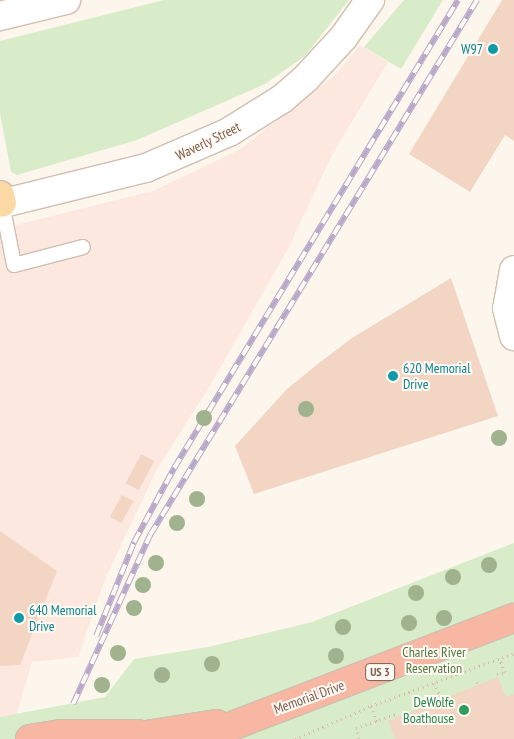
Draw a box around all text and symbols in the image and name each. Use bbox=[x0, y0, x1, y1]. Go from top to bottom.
place label: W97 bbox=[461, 41, 483, 57]
marker: W97 bbox=[487, 43, 499, 55]
street label: Waverly Street bbox=[173, 118, 243, 164]
place label: 620 Memorial Drive bbox=[403, 360, 470, 392]
marker: 620 Memorial Drive bbox=[387, 370, 399, 382]
place label: 640 Memorial Drive bbox=[29, 602, 96, 634]
marker: 640 Memorial Drive bbox=[13, 612, 25, 624]
park label: Charles River Reservation bbox=[402, 644, 466, 676]
road number: US 3 bbox=[365, 662, 395, 682]
street label: Memorial Drive bbox=[271, 676, 347, 718]
place label: DeWolfe Boathouse bbox=[403, 694, 454, 726]
marker: DeWolfe Boathouse bbox=[458, 704, 470, 716]

